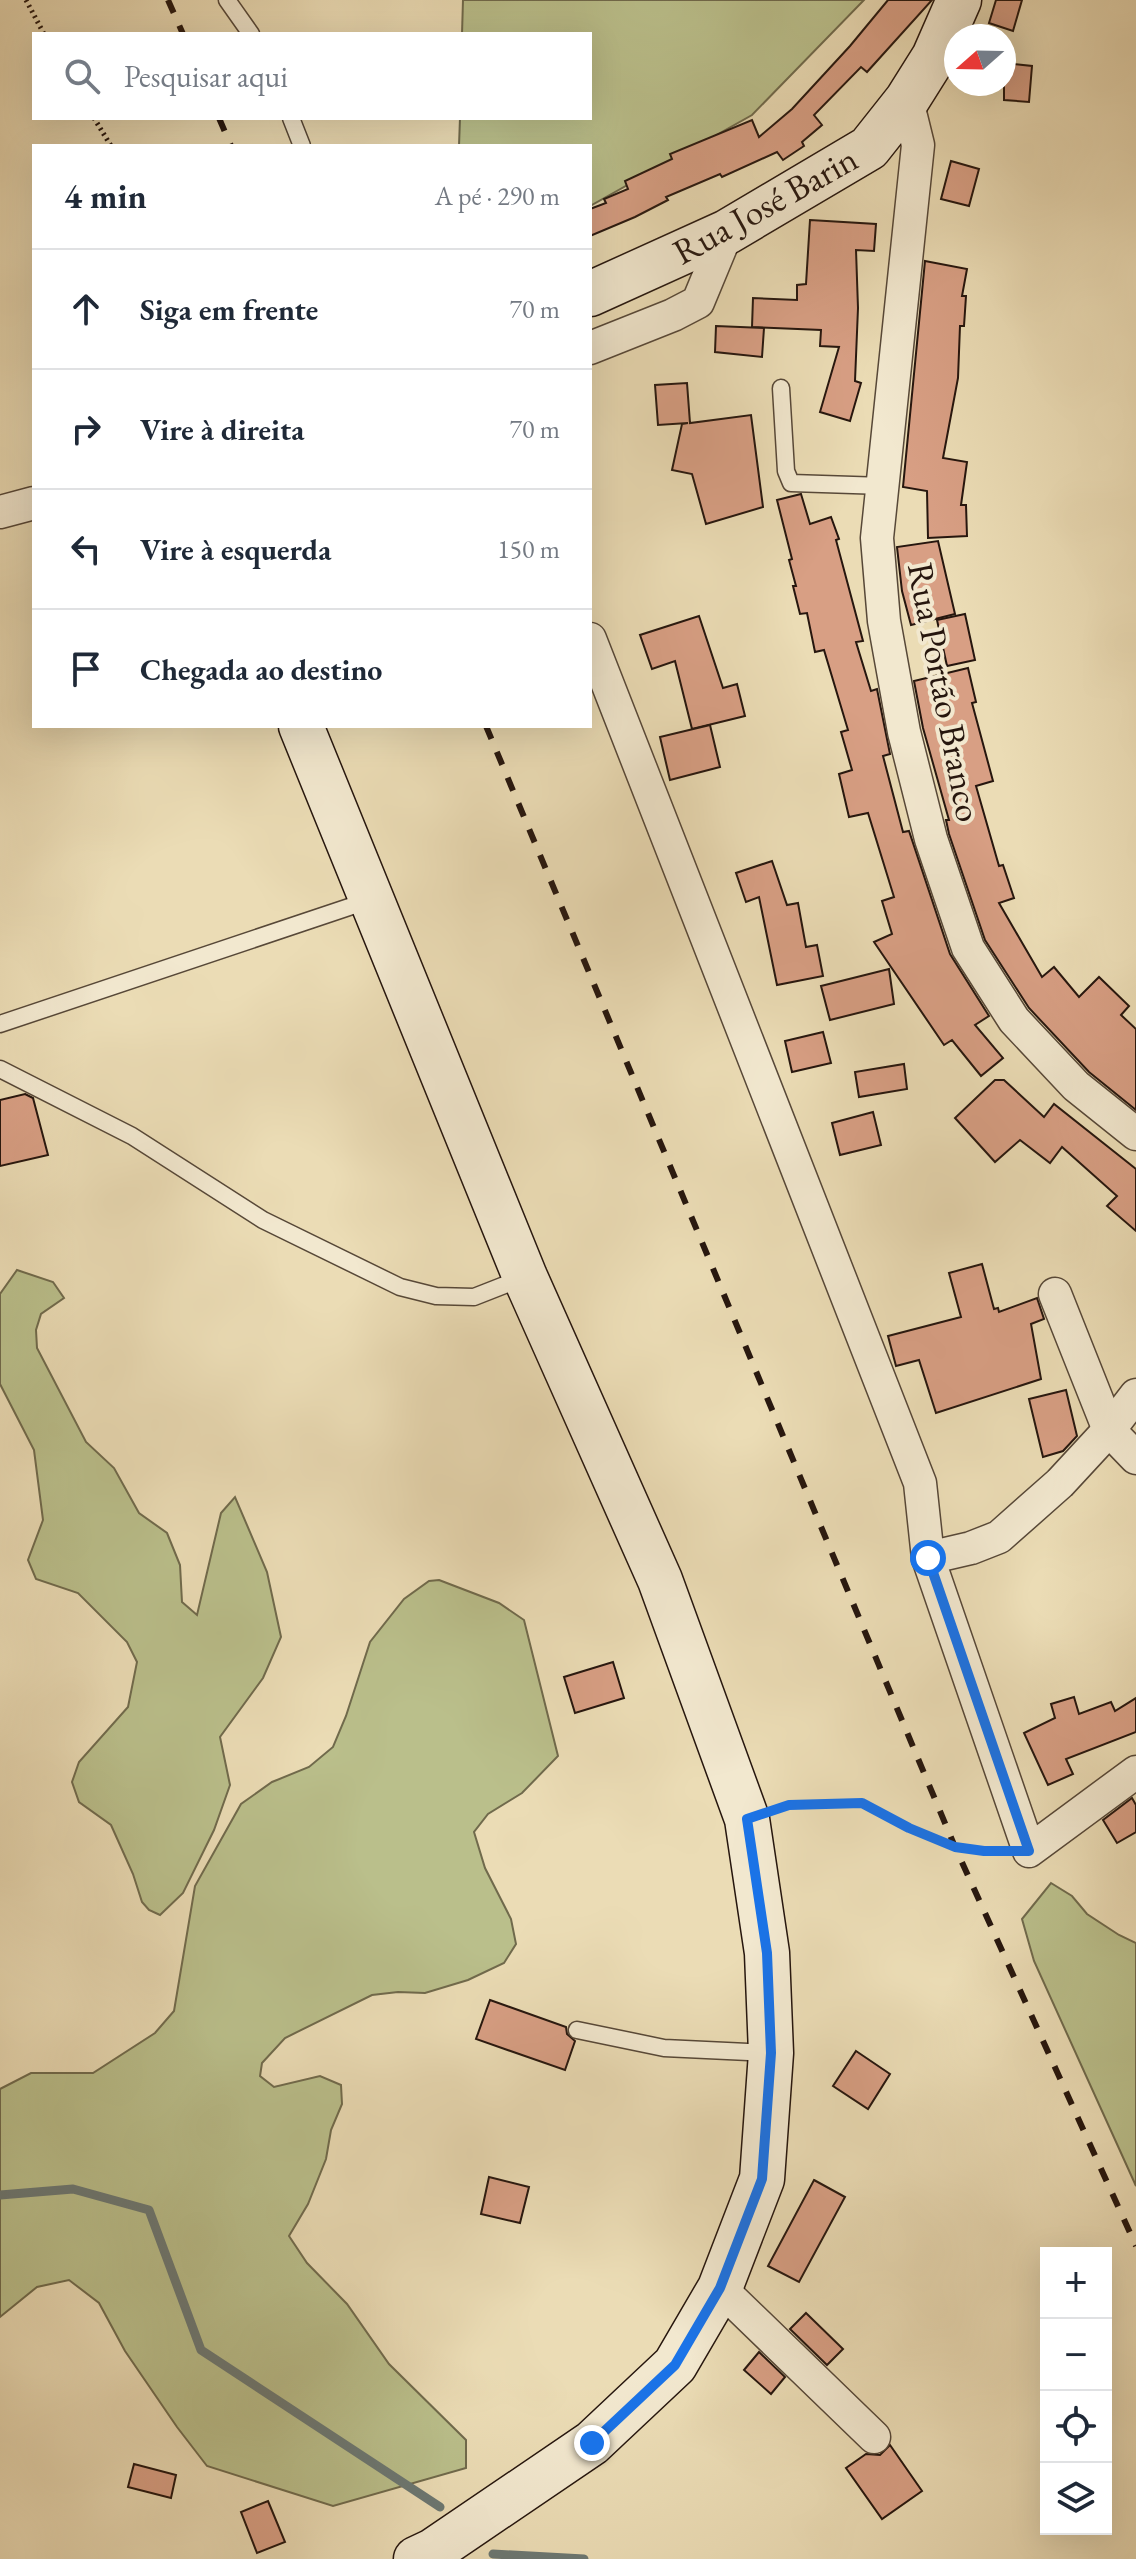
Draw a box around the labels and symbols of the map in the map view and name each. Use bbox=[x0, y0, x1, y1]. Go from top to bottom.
north arrow bbox=[944, 24, 1016, 96]
street label: Rua José Barin bbox=[664, 135, 866, 275]
street label: Rua Portão Branco bbox=[897, 558, 993, 826]
route start bbox=[910, 1540, 946, 1576]
route end bbox=[574, 2425, 610, 2461]

